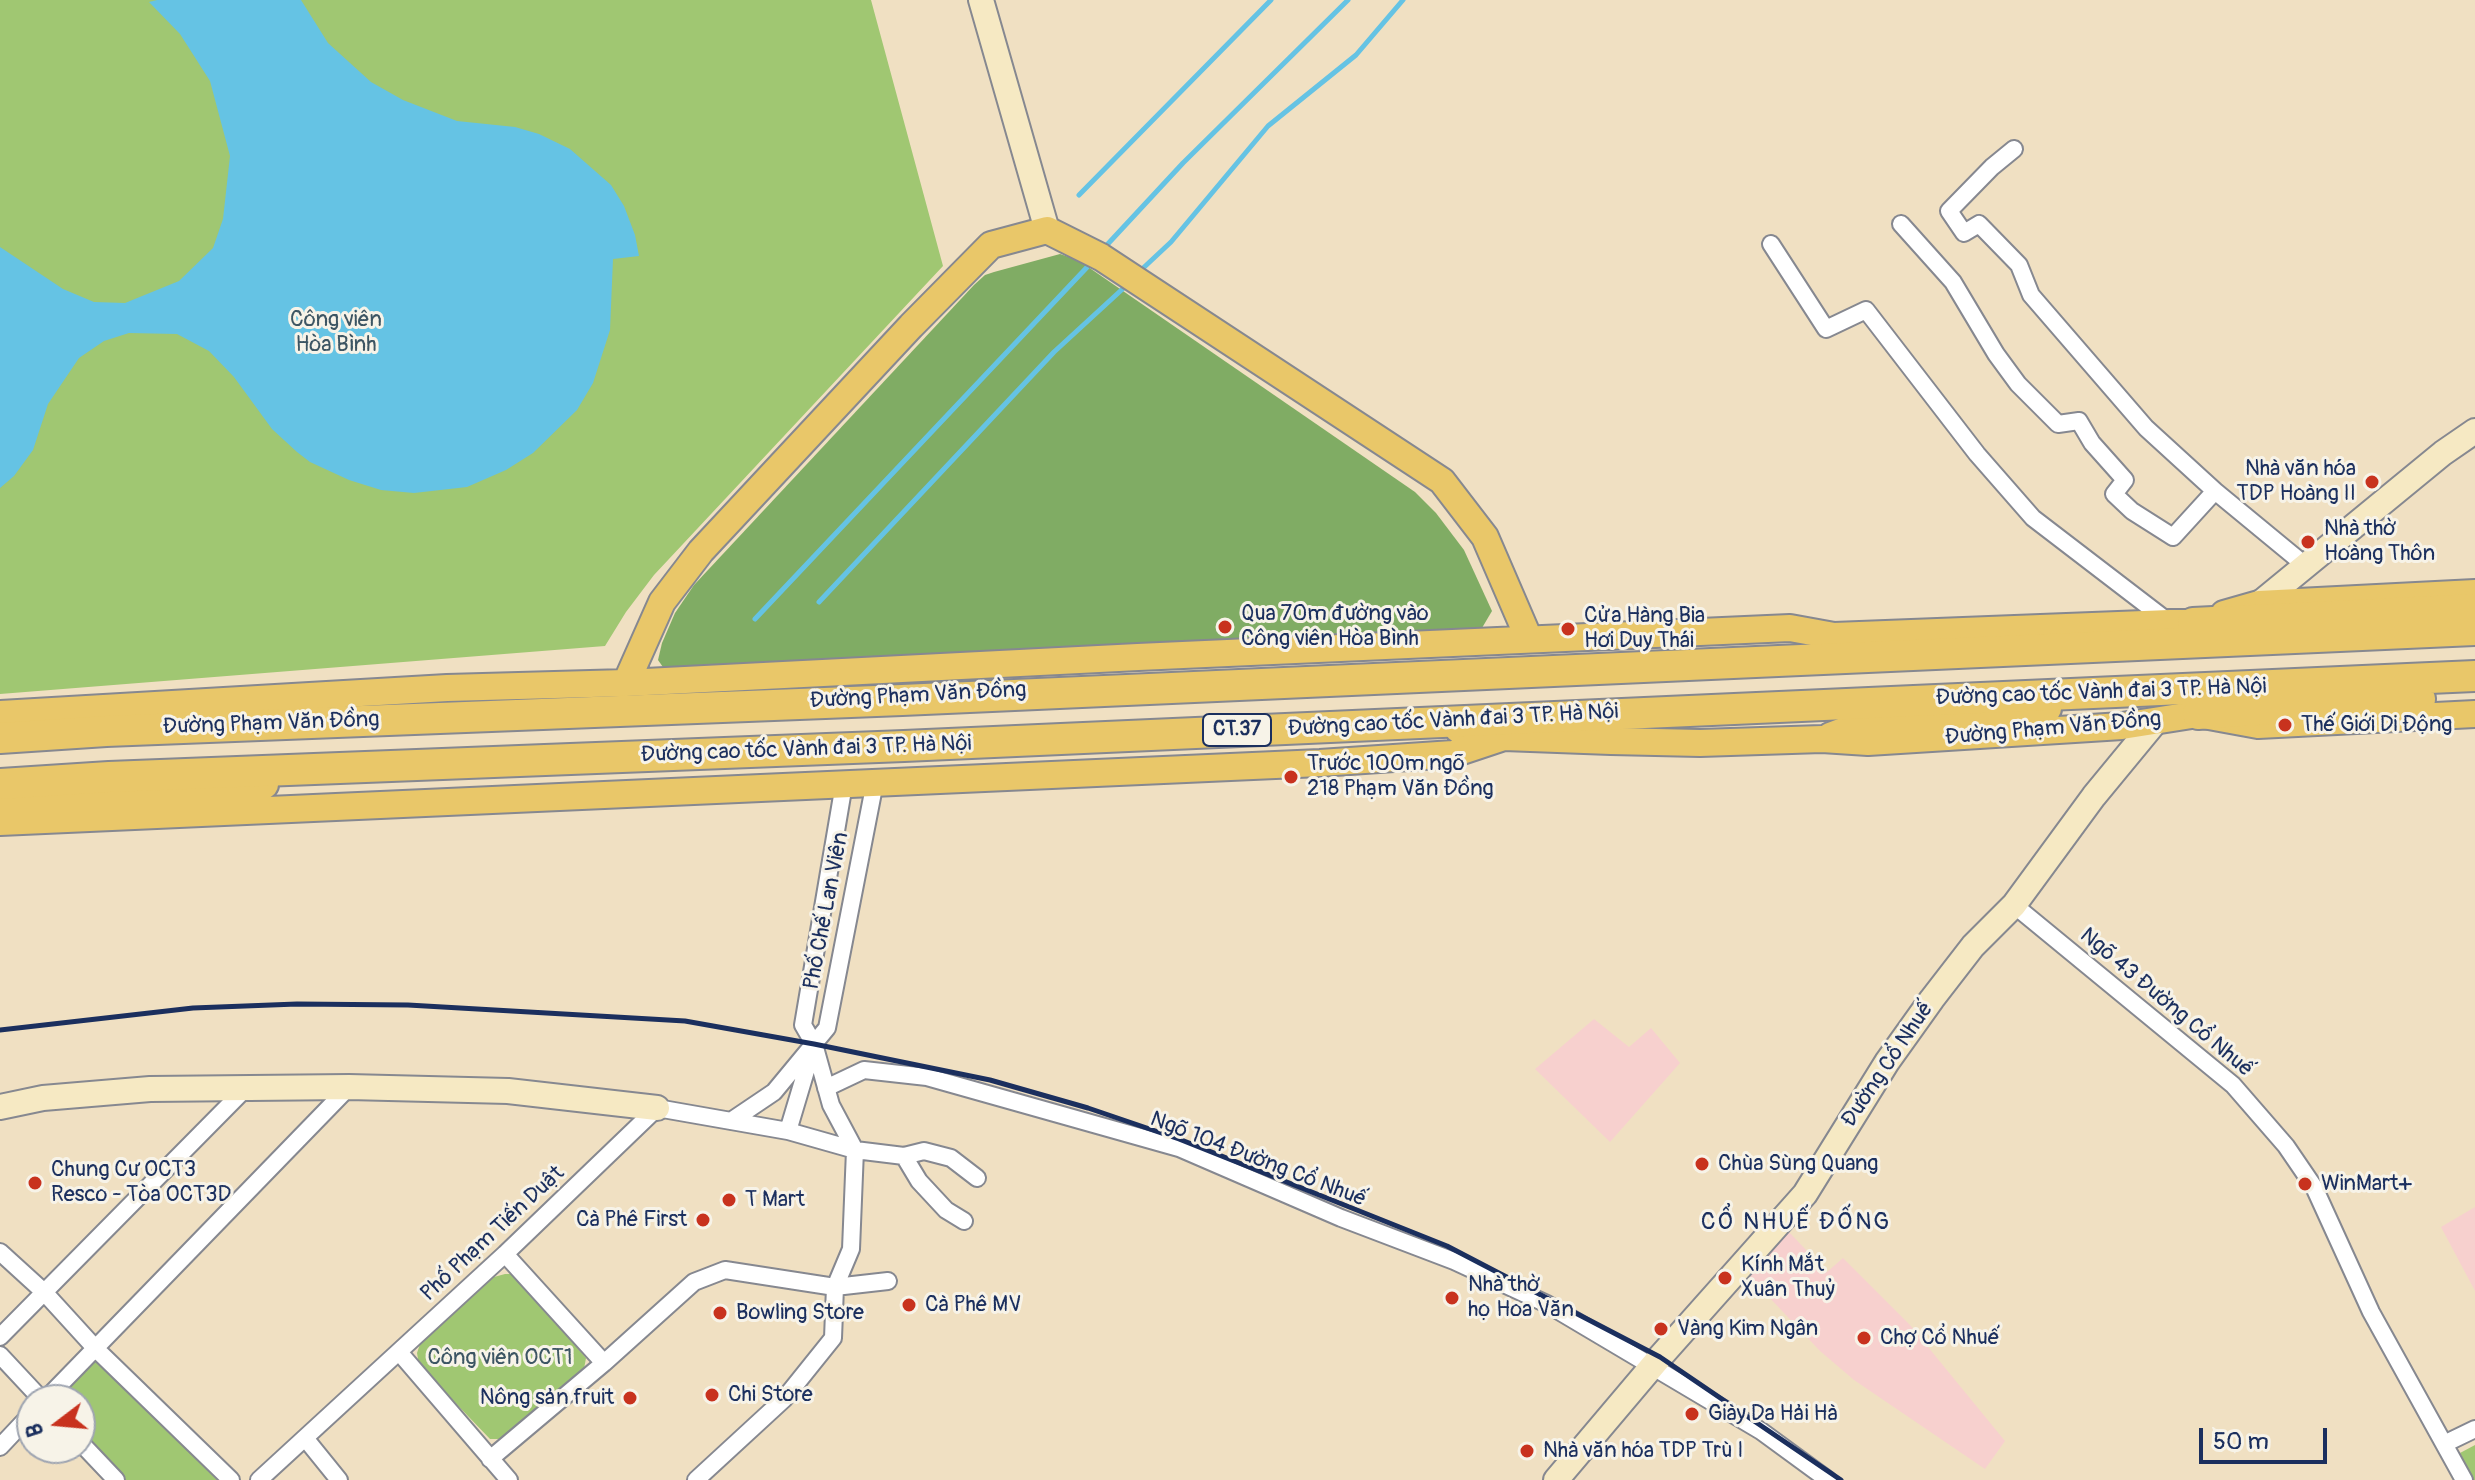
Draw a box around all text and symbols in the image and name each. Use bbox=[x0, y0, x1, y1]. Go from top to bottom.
park label: Công viên Hòa Bình bbox=[290, 307, 382, 358]
place label: Nhà văn hóa TDP Hoàng II bbox=[2237, 456, 2356, 508]
marker: Nhà văn hóa TDP Hoàng II bbox=[2363, 473, 2381, 491]
place label: Nhà thờ Hoàng Thôn bbox=[2324, 516, 2435, 568]
marker: Nhà thờ Hoàng Thôn bbox=[2299, 533, 2317, 551]
place label: Qua 70m đường vào Công viên Hòa Bình bbox=[1241, 601, 1429, 652]
place label: Cửa Hàng Bia Hơi Duy Thái bbox=[1584, 603, 1705, 654]
marker: Qua 70m đường vào Công viên Hòa Bình bbox=[1216, 618, 1234, 636]
marker: Cửa Hàng Bia Hơi Duy Thái bbox=[1559, 620, 1577, 638]
street label: Đường cao tốc Vành đai 3 TP. Hà Nội bbox=[1935, 674, 2267, 712]
street label: Đường Phạm Văn Đồng bbox=[809, 677, 1027, 715]
street label: Đường cao tốc Vành đai 3 TP. Hà Nội bbox=[1287, 699, 1619, 743]
street label: Đường Phạm Văn Đồng bbox=[1944, 706, 2162, 752]
street label: Đường Phạm Văn Đồng bbox=[162, 707, 380, 741]
place label: Thế Giới Di Động bbox=[2301, 712, 2452, 738]
road number: CT.37 bbox=[1203, 714, 1271, 746]
marker: Thế Giới Di Động bbox=[2276, 716, 2294, 734]
street label: Đường cao tốc Vành đai 3 TP. Hà Nội bbox=[640, 731, 972, 769]
place label: Trước 100m ngõ 218 Phạm Văn Đồng bbox=[1307, 751, 1494, 802]
marker: Trước 100m ngõ 218 Phạm Văn Đồng bbox=[1282, 768, 1300, 786]
street label: Phố Chế Lan Viên bbox=[799, 830, 855, 992]
street label: Ngõ 43 Đường Cổ Nhuế bbox=[2074, 923, 2258, 1083]
street label: Đường Cổ Nhuế bbox=[1836, 997, 1940, 1133]
street label: Ngõ 104 Đường Cổ Nhuế bbox=[1146, 1107, 1370, 1213]
place label: Chùa Sùng Quang bbox=[1718, 1151, 1878, 1177]
marker: Chùa Sùng Quang bbox=[1693, 1155, 1711, 1173]
place label: Chung Cư OCT3 Resco - Tòa OCT3D bbox=[51, 1157, 231, 1208]
street label: Phố Phạm Tiến Duật bbox=[416, 1161, 570, 1307]
place label: WinMart+ bbox=[2321, 1171, 2411, 1197]
marker: Chung Cư OCT3 Resco - Tòa OCT3D bbox=[26, 1174, 44, 1192]
marker: WinMart+ bbox=[2296, 1175, 2314, 1193]
place label: T Mart bbox=[745, 1187, 805, 1213]
marker: T Mart bbox=[720, 1191, 738, 1209]
place label: Cà Phê First bbox=[576, 1207, 687, 1233]
district label: CỔ NHUẾ ĐỐNG bbox=[1701, 1209, 1891, 1237]
marker: Cà Phê First bbox=[694, 1211, 712, 1229]
place label: Kính Mắt Xuân Thuỷ bbox=[1741, 1252, 1835, 1304]
marker: Kính Mắt Xuân Thuỷ bbox=[1716, 1269, 1734, 1287]
place label: Nhà thờ họ Hoa Văn bbox=[1468, 1272, 1574, 1324]
marker: Nhà thờ họ Hoa Văn bbox=[1443, 1289, 1461, 1307]
place label: Cà Phê MV bbox=[925, 1292, 1021, 1318]
marker: Cà Phê MV bbox=[900, 1296, 918, 1314]
place label: Bowling Store bbox=[736, 1300, 864, 1326]
marker: Bowling Store bbox=[711, 1304, 729, 1322]
place label: Vàng Kim Ngân bbox=[1677, 1316, 1818, 1342]
marker: Vàng Kim Ngân bbox=[1652, 1320, 1670, 1338]
place label: Chợ Cổ Nhuế bbox=[1880, 1325, 1999, 1351]
marker: Chợ Cổ Nhuế bbox=[1855, 1329, 1873, 1347]
park label: Công viên OCT1 bbox=[427, 1345, 573, 1371]
place label: Chi Store bbox=[728, 1382, 813, 1408]
north arrow bbox=[16, 1384, 96, 1464]
place label: Nông sản fruit bbox=[480, 1385, 614, 1411]
marker: Chi Store bbox=[703, 1386, 721, 1404]
marker: Nông sản fruit bbox=[621, 1389, 639, 1407]
place label: Giày Da Hải Hà bbox=[1708, 1401, 1837, 1427]
marker: Giày Da Hải Hà bbox=[1683, 1405, 1701, 1423]
scale bar bbox=[2203, 1412, 2331, 1462]
text: B bbox=[20, 1420, 50, 1440]
text: 50 m bbox=[2213, 1427, 2269, 1456]
place label: Nhà văn hóa TDP Trù I bbox=[1543, 1438, 1744, 1464]
marker: Nhà văn hóa TDP Trù I bbox=[1518, 1442, 1536, 1460]

